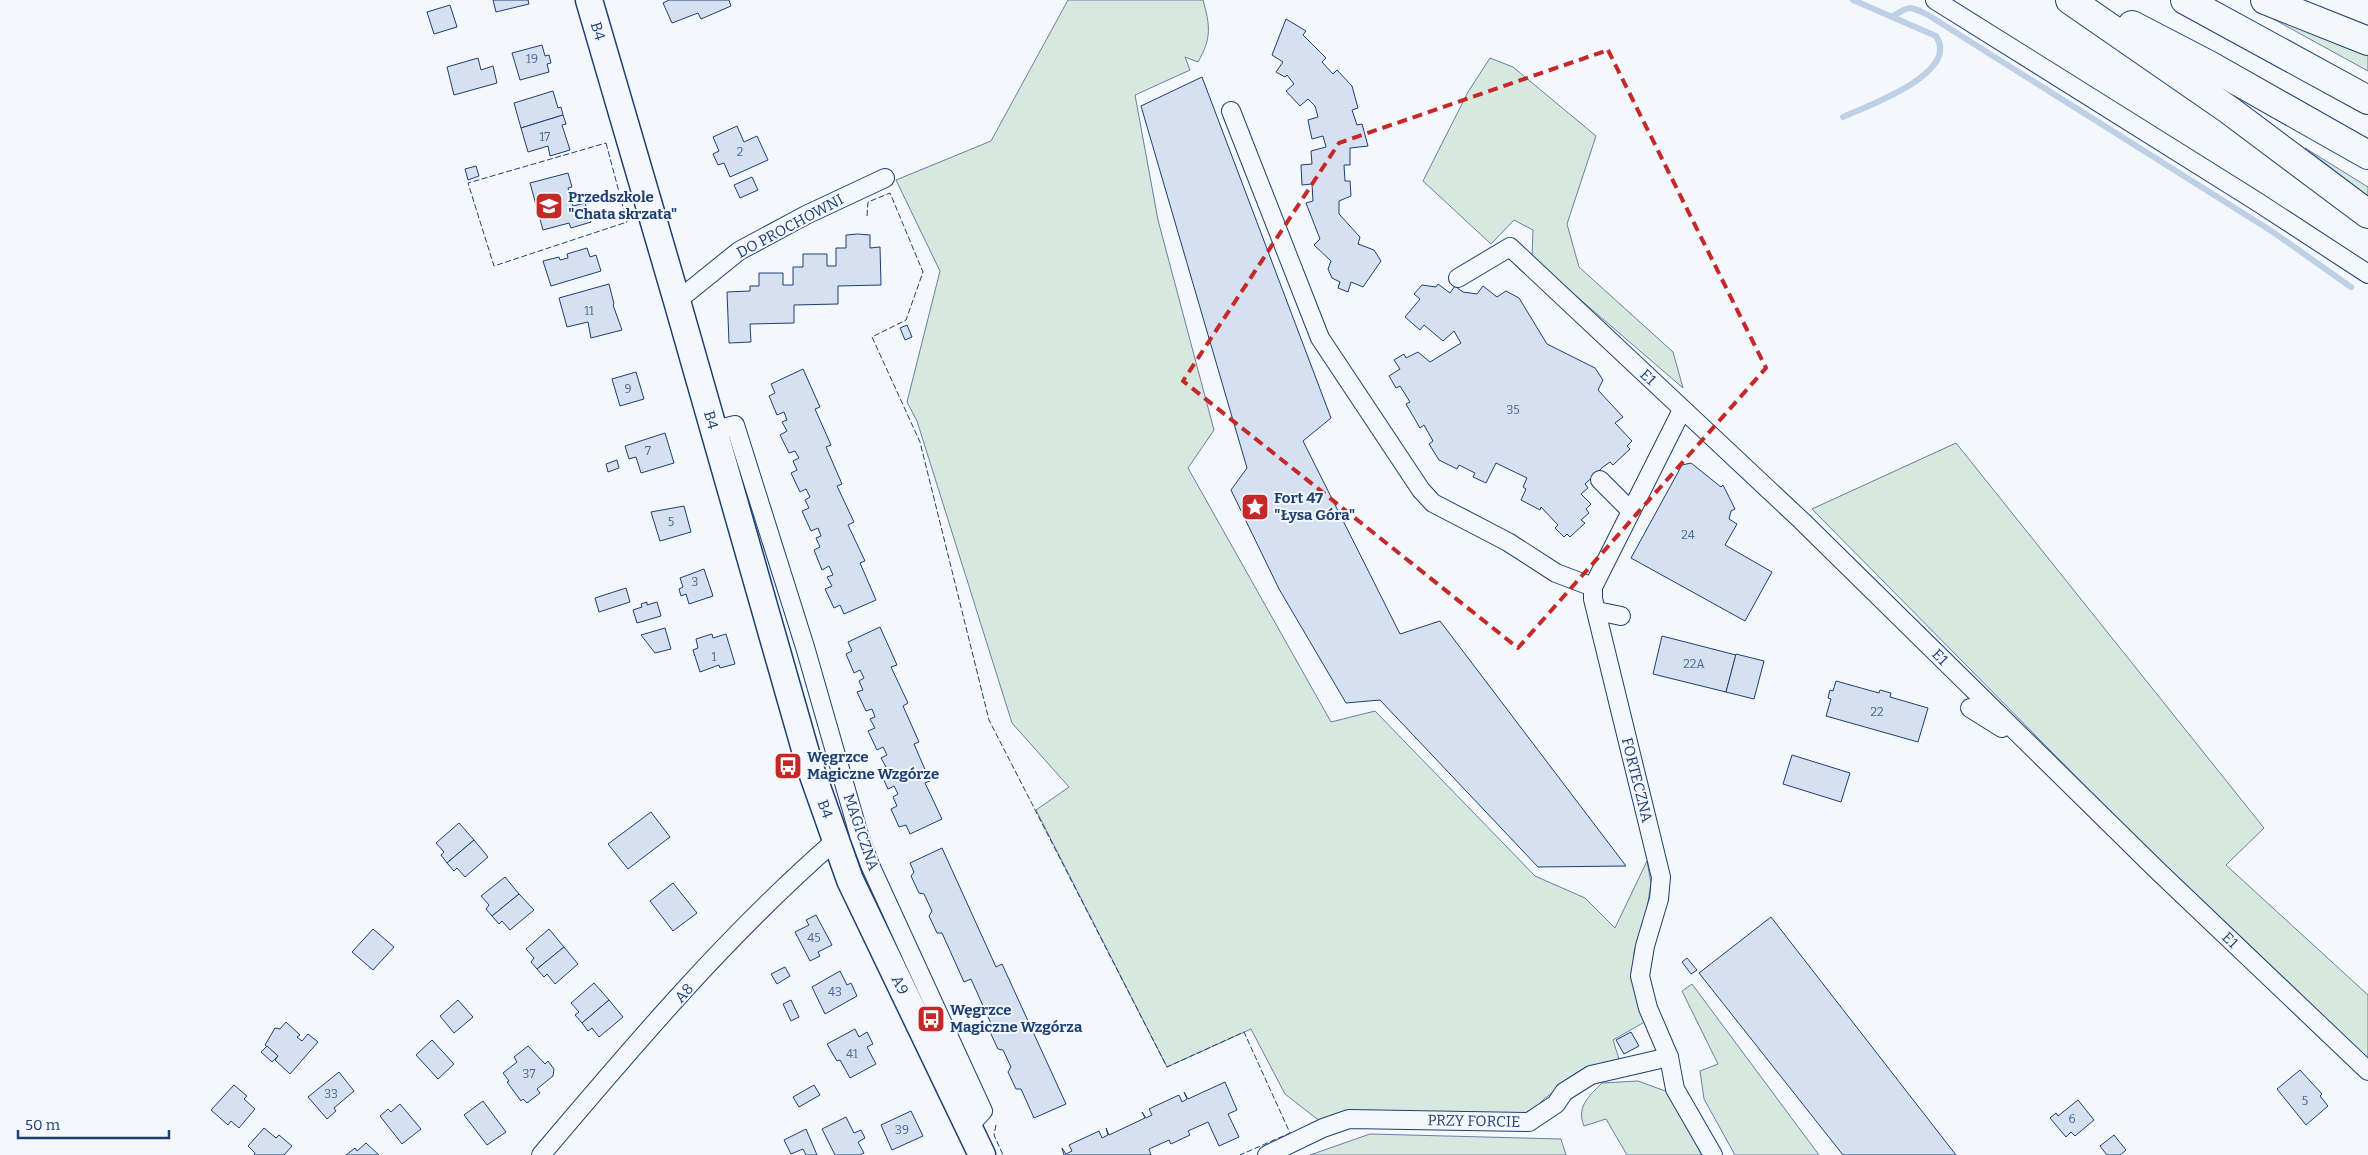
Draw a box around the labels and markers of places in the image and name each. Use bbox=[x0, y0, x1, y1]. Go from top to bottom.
place label: Przedszkole "Chata skrzata" bbox=[568, 188, 677, 223]
school or university icon: Przedszkole "Chata skrzata" bbox=[534, 191, 564, 221]
place label: Fort 47 "Łysa Góra" bbox=[1274, 489, 1355, 524]
place icon: Fort 47 "Łysa Góra" bbox=[1240, 492, 1270, 522]
place label: Węgrzce Magiczne Wzgórze bbox=[807, 748, 939, 783]
bus stop icon: Węgrzce Magiczne Wzgórze bbox=[773, 751, 803, 781]
place label: Węgrzce Magiczne Wzgórza bbox=[950, 1001, 1083, 1036]
bus stop icon: Węgrzce Magiczne Wzgórza bbox=[916, 1004, 946, 1034]

